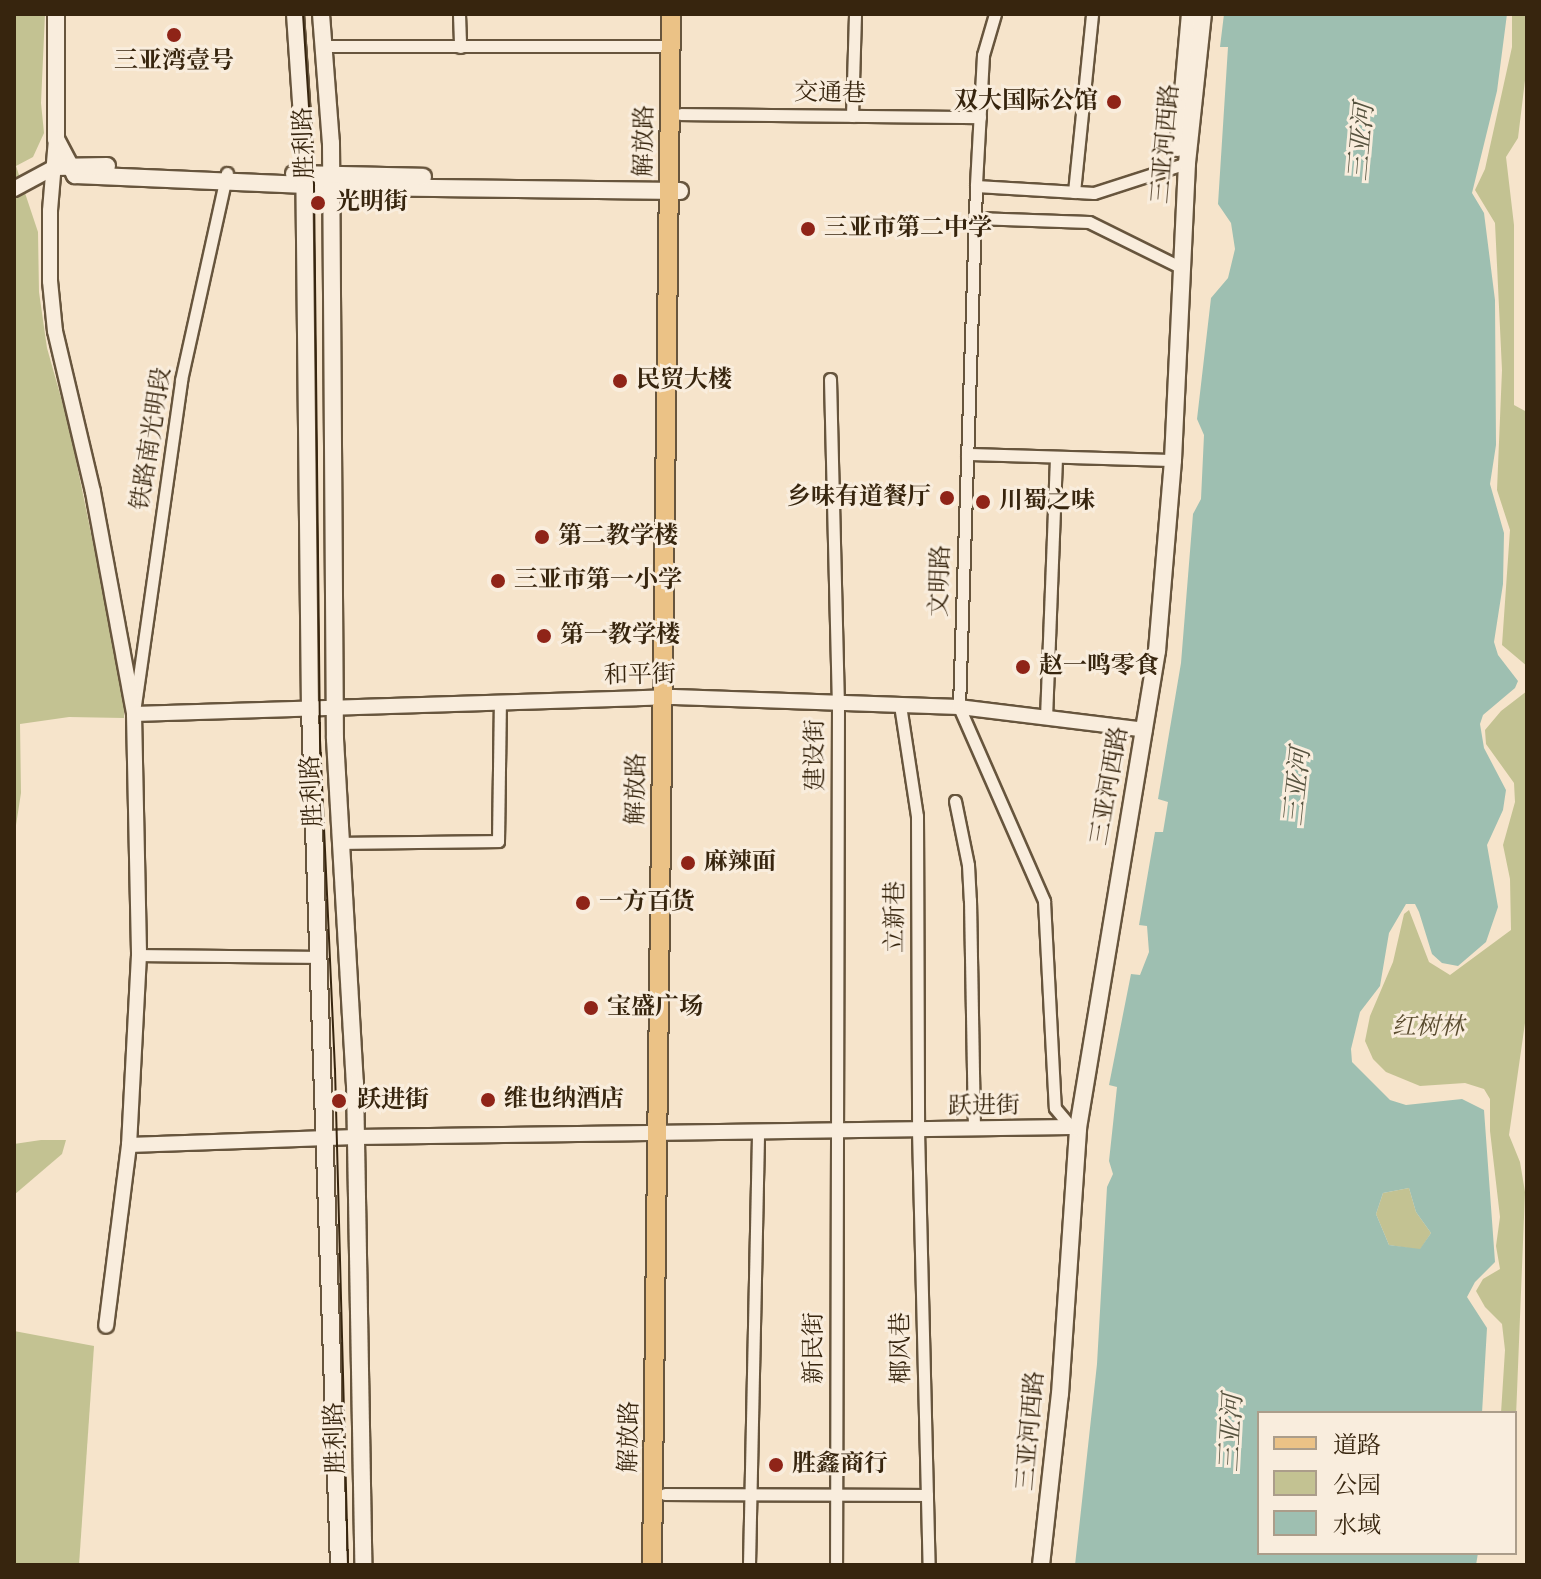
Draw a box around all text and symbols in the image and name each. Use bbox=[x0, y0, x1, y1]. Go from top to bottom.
marker: 三亚湾壹号 bbox=[165, 26, 183, 44]
place label: 三亚湾壹号 bbox=[114, 48, 234, 76]
street label: 交通巷 bbox=[794, 79, 866, 109]
street label: 三亚河西路 bbox=[1146, 83, 1186, 205]
place label: 双大国际公馆 bbox=[954, 88, 1098, 116]
marker: 双大国际公馆 bbox=[1105, 93, 1123, 111]
water label: 三亚河 bbox=[1343, 102, 1381, 182]
street label: 解放路 bbox=[630, 105, 660, 177]
street label: 胜利路 bbox=[289, 107, 321, 179]
place label: 光明街 bbox=[336, 189, 408, 217]
marker: 光明街 bbox=[307, 192, 329, 214]
place label: 三亚市第二中学 bbox=[824, 215, 992, 243]
marker: 三亚市第二中学 bbox=[799, 220, 817, 238]
street label: 铁路南光明段 bbox=[127, 366, 177, 512]
place label: 民贸大楼 bbox=[636, 367, 732, 395]
marker: 民贸大楼 bbox=[611, 372, 629, 390]
place label: 乡味有道餐厅 bbox=[787, 484, 931, 512]
place label: 川蜀之味 bbox=[999, 488, 1095, 516]
marker: 乡味有道餐厅 bbox=[938, 489, 956, 507]
marker: 川蜀之味 bbox=[974, 493, 992, 511]
place label: 第二教学楼 bbox=[558, 523, 678, 551]
marker: 第二教学楼 bbox=[533, 528, 551, 546]
street label: 文明路 bbox=[925, 545, 957, 617]
place label: 三亚市第一小学 bbox=[514, 567, 682, 595]
marker: 三亚市第一小学 bbox=[489, 572, 507, 590]
place label: 第一教学楼 bbox=[560, 622, 680, 650]
marker: 第一教学楼 bbox=[535, 627, 553, 645]
place label: 赵一鸣零食 bbox=[1039, 653, 1159, 681]
marker: 赵一鸣零食 bbox=[1014, 658, 1032, 676]
street label: 和平街 bbox=[604, 661, 676, 691]
street label: 建设街 bbox=[802, 719, 830, 791]
street label: 三亚河西路 bbox=[1085, 724, 1135, 848]
water label: 三亚河 bbox=[1278, 747, 1318, 827]
street label: 解放路 bbox=[622, 753, 652, 825]
street label: 胜利路 bbox=[297, 754, 329, 828]
place label: 麻辣面 bbox=[704, 849, 776, 877]
marker: 麻辣面 bbox=[679, 854, 697, 872]
street label: 立新巷 bbox=[882, 881, 910, 953]
place label: 一方百货 bbox=[599, 889, 695, 917]
marker: 一方百货 bbox=[574, 894, 592, 912]
place label: 宝盛广场 bbox=[607, 994, 703, 1022]
marker: 宝盛广场 bbox=[582, 999, 600, 1017]
park label: 红树林 bbox=[1392, 1014, 1464, 1042]
place label: 维也纳酒店 bbox=[504, 1086, 624, 1114]
place label: 跃进街 bbox=[357, 1087, 429, 1115]
marker: 跃进街 bbox=[328, 1090, 350, 1112]
marker: 维也纳酒店 bbox=[479, 1091, 497, 1109]
street label: 跃进街 bbox=[948, 1092, 1020, 1122]
street label: 新民街 bbox=[801, 1312, 829, 1384]
street label: 椰风巷 bbox=[887, 1312, 917, 1384]
street label: 三亚河西路 bbox=[1011, 1370, 1051, 1492]
water label: 三亚河 bbox=[1214, 1393, 1250, 1473]
street label: 解放路 bbox=[615, 1401, 645, 1473]
street label: 胜利路 bbox=[320, 1402, 352, 1474]
legend bbox=[1257, 1411, 1517, 1555]
text: 道路 bbox=[1333, 1431, 1381, 1462]
place label: 胜鑫商行 bbox=[792, 1451, 888, 1479]
marker: 胜鑫商行 bbox=[767, 1456, 785, 1474]
text: 公园 bbox=[1333, 1471, 1381, 1502]
text: 水域 bbox=[1333, 1511, 1381, 1542]

